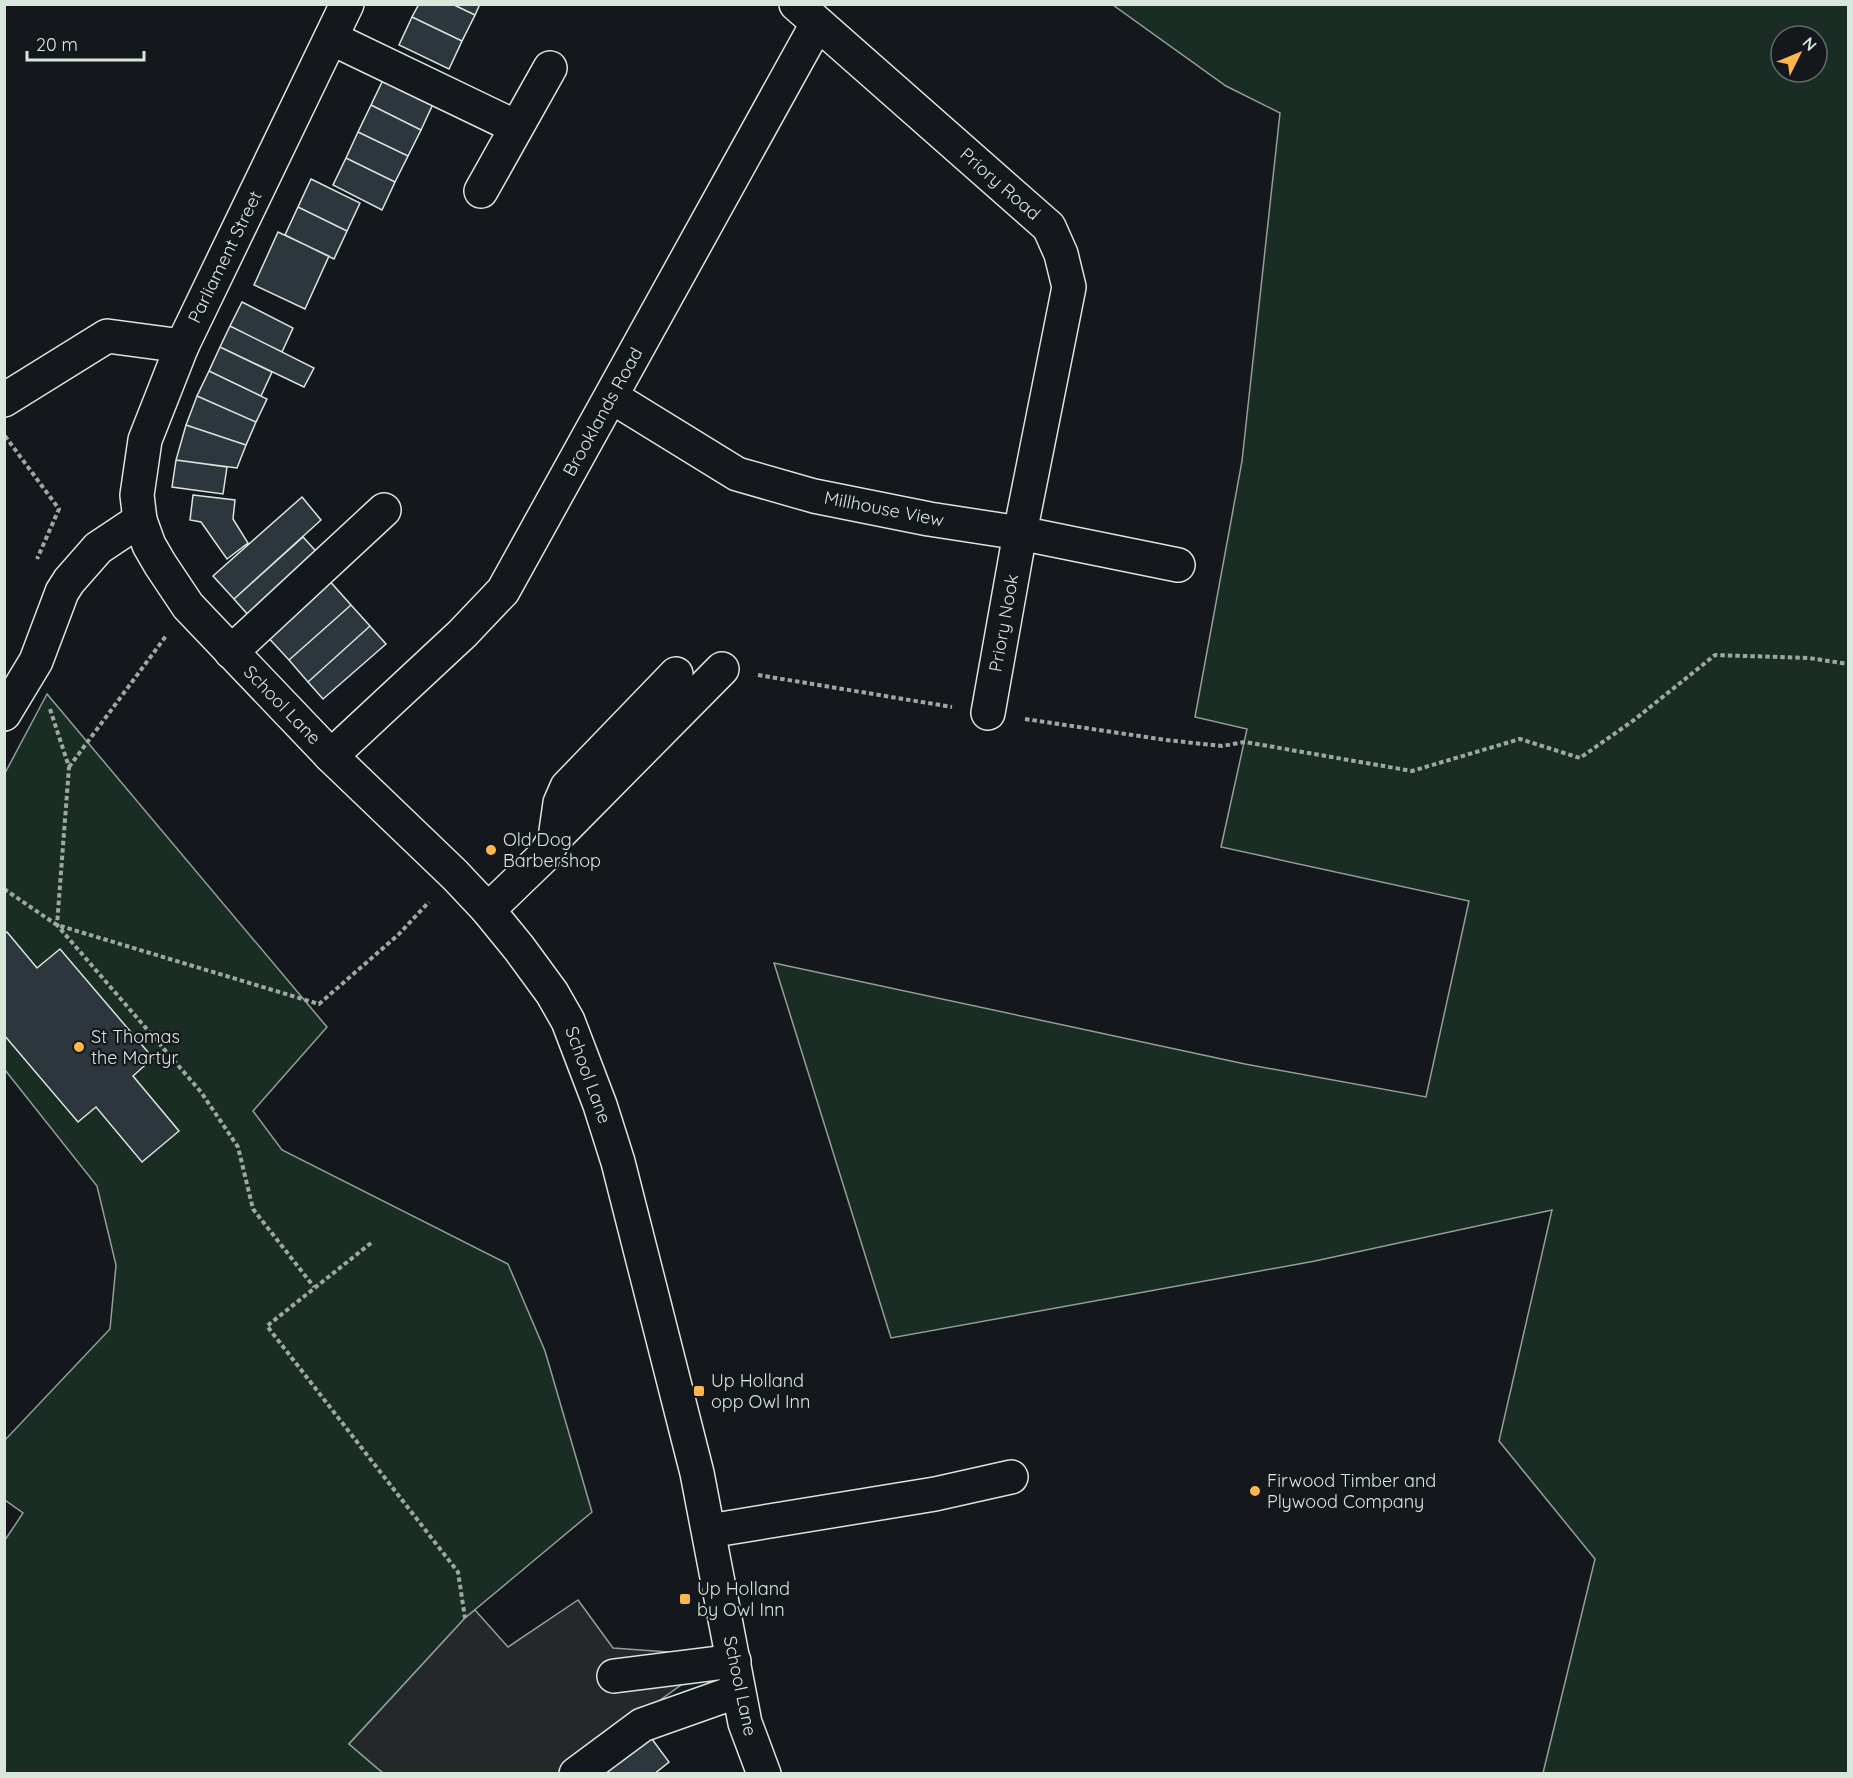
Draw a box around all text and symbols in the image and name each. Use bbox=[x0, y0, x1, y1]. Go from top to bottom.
scale bar bbox=[27, 24, 144, 62]
north arrow bbox=[1769, 24, 1829, 84]
text: 20 m bbox=[36, 33, 78, 56]
text: N bbox=[1799, 33, 1821, 55]
street label: Priory Road bbox=[955, 142, 1045, 225]
street label: Parliament Street bbox=[183, 187, 267, 327]
street label: Brooklands Road bbox=[558, 343, 648, 480]
street label: Millhouse View bbox=[822, 486, 946, 531]
street label: Priory Nook bbox=[984, 572, 1023, 674]
street label: School Lane bbox=[239, 660, 326, 749]
place label: Old Dog Barbershop bbox=[503, 828, 601, 872]
marker: Old Dog Barbershop bbox=[484, 843, 498, 857]
street label: School Lane bbox=[560, 1023, 617, 1126]
place label: St Thomas the Martyr bbox=[91, 1025, 180, 1069]
marker: St Thomas the Martyr bbox=[72, 1040, 86, 1054]
place label: Up Holland opp Owl Inn bbox=[711, 1369, 810, 1413]
marker: Up Holland opp Owl Inn bbox=[692, 1384, 706, 1398]
place label: Firwood Timber and Plywood Company bbox=[1267, 1469, 1436, 1513]
marker: Firwood Timber and Plywood Company bbox=[1248, 1484, 1262, 1498]
place label: Up Holland by Owl Inn bbox=[697, 1577, 790, 1621]
marker: Up Holland by Owl Inn bbox=[678, 1592, 692, 1606]
street label: School Lane bbox=[719, 1634, 762, 1738]

